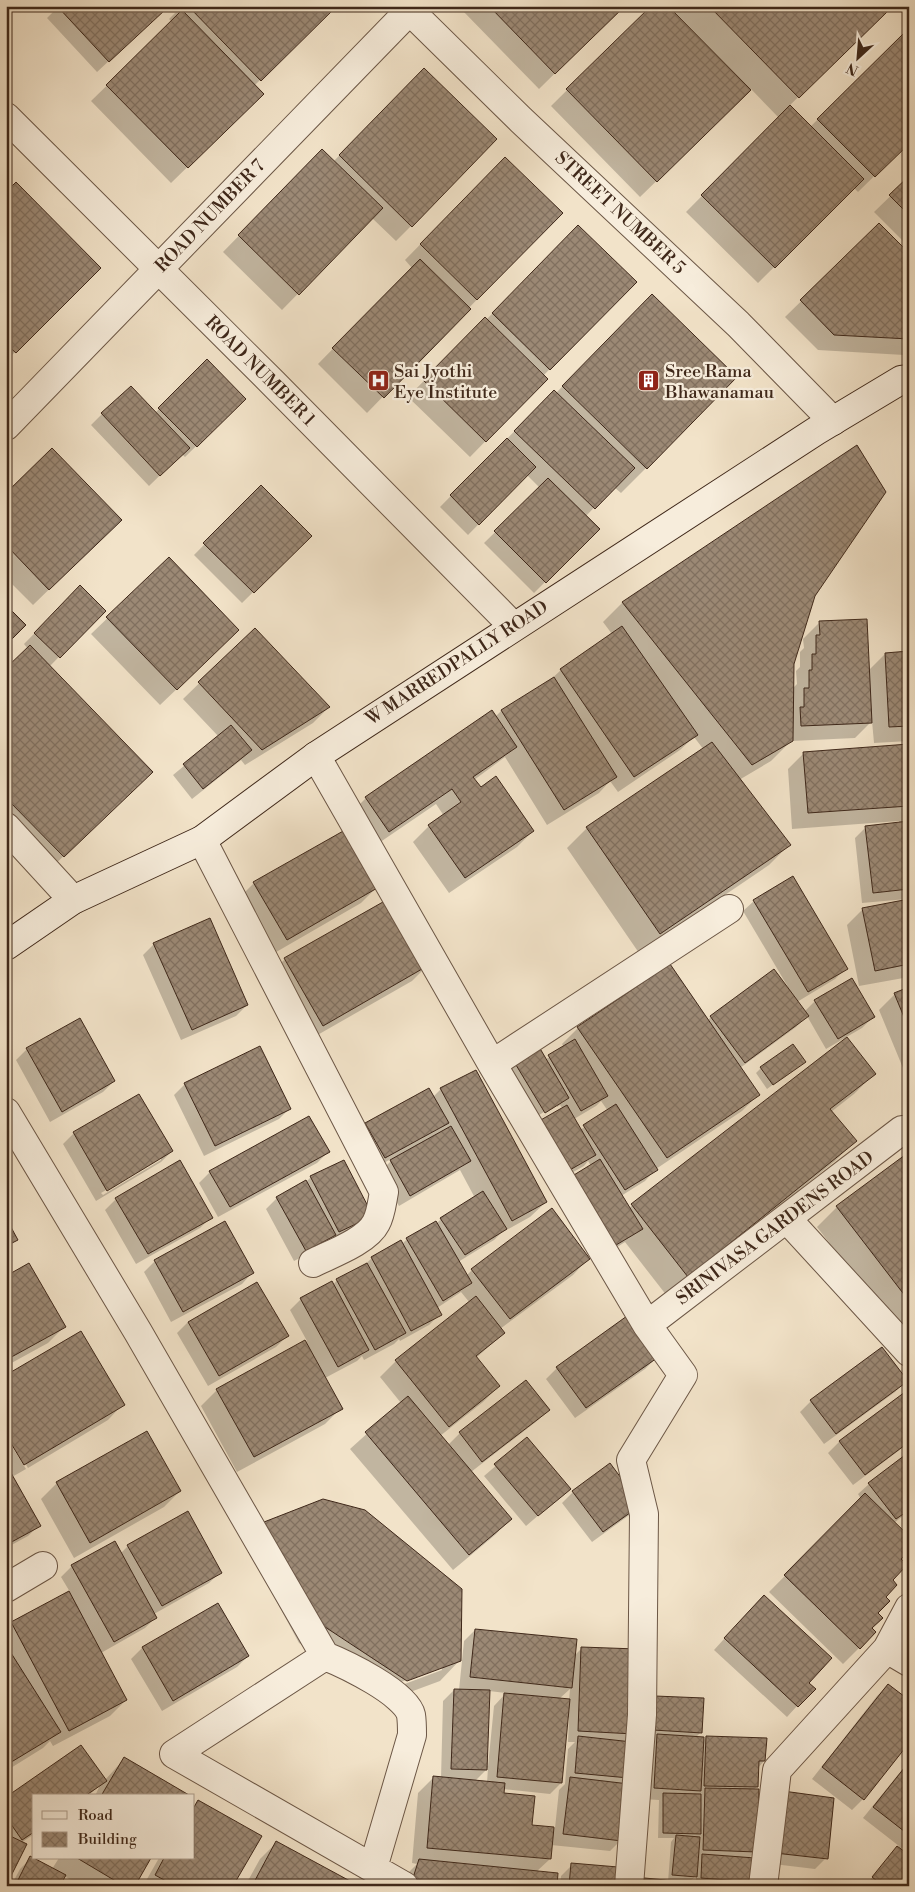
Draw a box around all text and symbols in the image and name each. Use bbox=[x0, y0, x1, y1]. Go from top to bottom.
north arrow bbox=[832, 32, 882, 82]
text: N bbox=[844, 58, 862, 79]
street label: STREET NUMBER 5 bbox=[550, 147, 690, 279]
street label: ROAD NUMBER 7 bbox=[150, 155, 270, 277]
street label: ROAD NUMBER 1 bbox=[200, 311, 320, 431]
place label: Sai Jyothi Eye Institute bbox=[394, 360, 497, 404]
place label: Sree Rama Bhawanamau bbox=[664, 360, 775, 404]
hospital icon: Sai Jyothi Eye Institute bbox=[366, 369, 390, 393]
building icon: Sree Rama Bhawanamau bbox=[637, 369, 661, 393]
street label: W MARREDPALLY ROAD bbox=[361, 595, 553, 731]
street label: SRINIVASA GARDENS ROAD bbox=[671, 1146, 879, 1310]
legend bbox=[32, 1794, 195, 1860]
text: Road bbox=[78, 1806, 113, 1825]
text: Building bbox=[77, 1830, 137, 1849]

